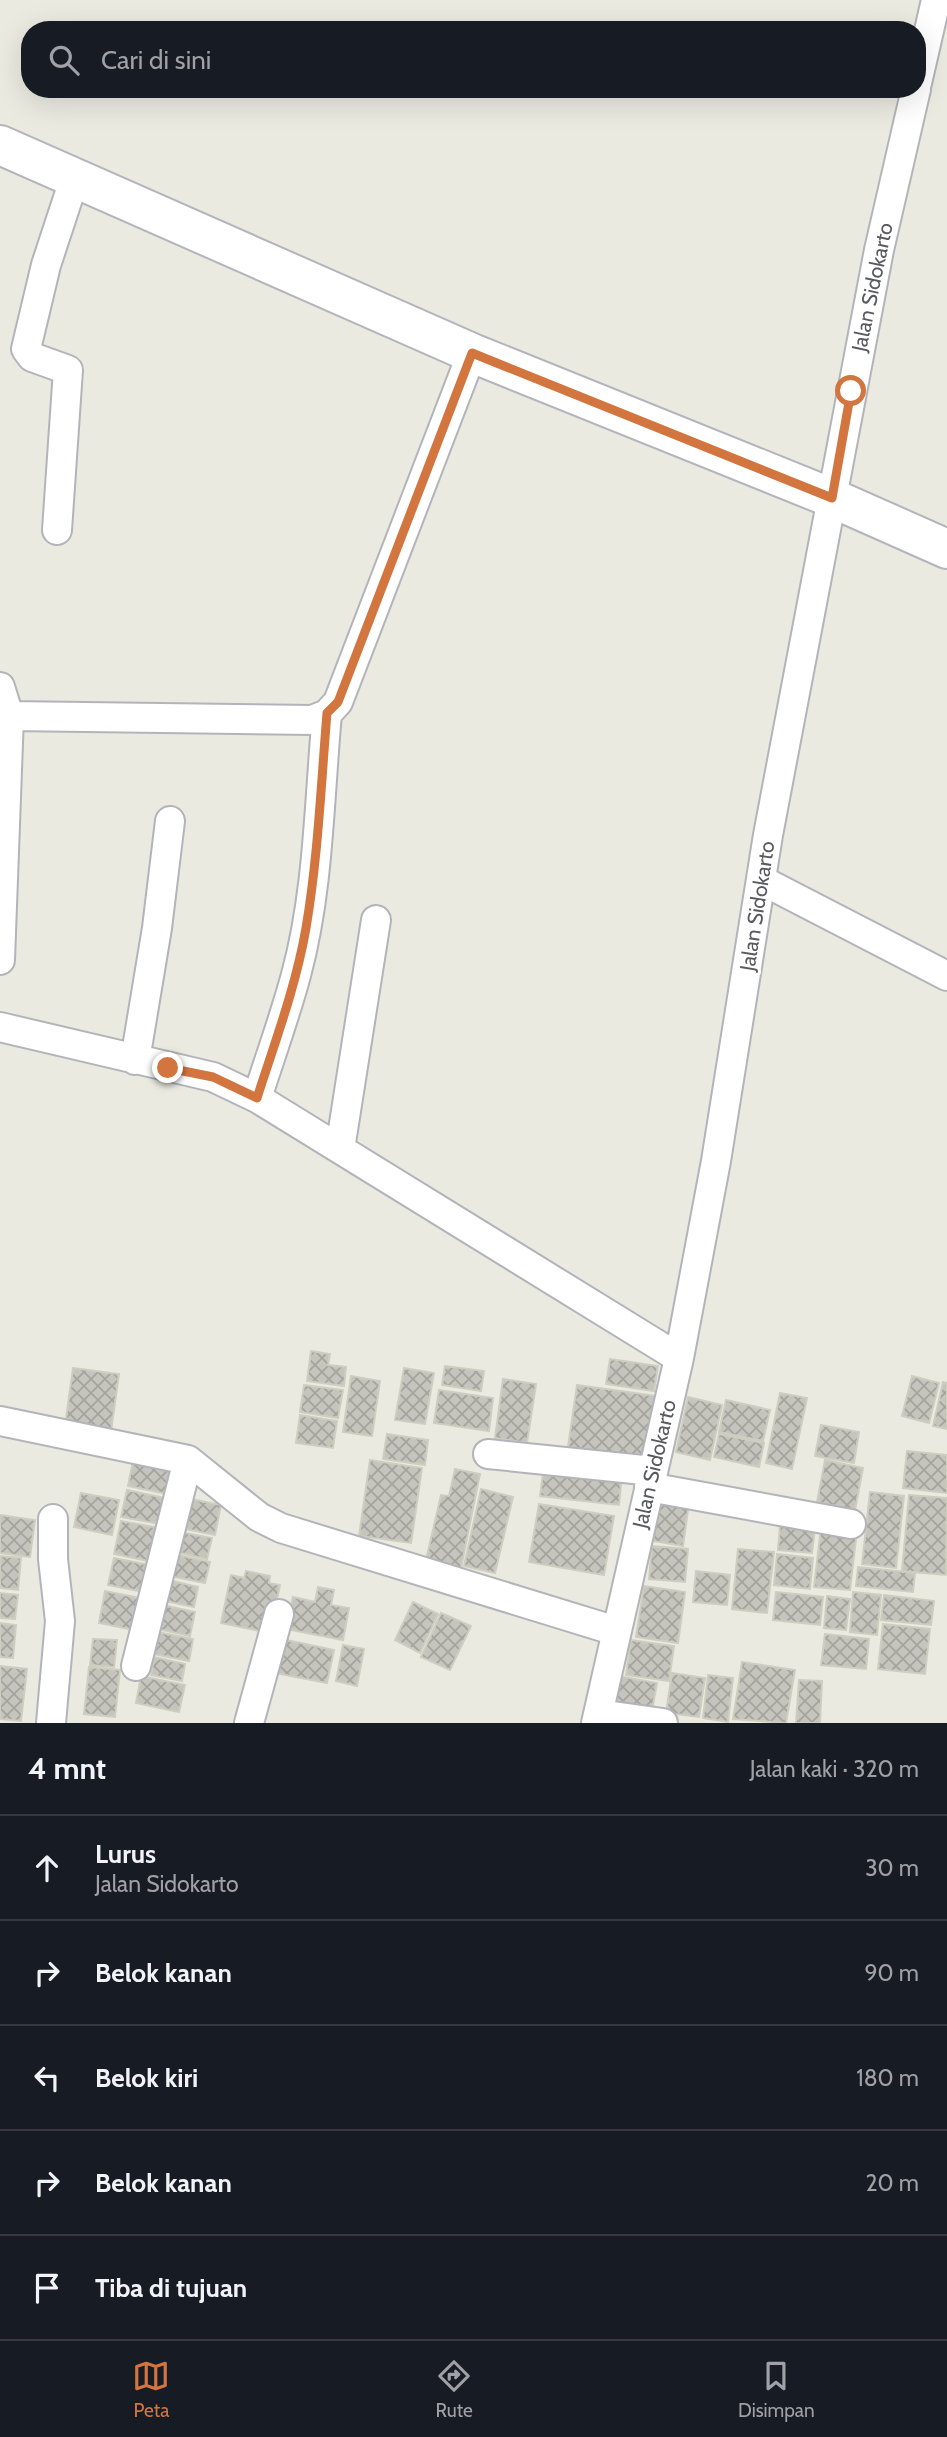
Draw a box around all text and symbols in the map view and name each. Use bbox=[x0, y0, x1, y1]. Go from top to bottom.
search box bbox=[21, 21, 926, 98]
icon: search bbox=[45, 41, 83, 79]
text: Cari di sini bbox=[101, 44, 211, 76]
street label: Jalan Sidokarto bbox=[846, 220, 898, 355]
route start bbox=[835, 375, 866, 406]
street label: Jalan Sidokarto bbox=[734, 839, 780, 974]
route end bbox=[152, 1052, 183, 1083]
street label: Jalan Sidokarto bbox=[627, 1397, 681, 1532]
text: 4 mnt bbox=[28, 1750, 106, 1787]
text: Jalan kaki · 320 m bbox=[750, 1755, 919, 1783]
text: Lurus bbox=[95, 1838, 156, 1870]
icon: ahead bbox=[28, 1849, 66, 1887]
text: 30 m bbox=[865, 1854, 919, 1882]
text: Jalan Sidokarto bbox=[95, 1870, 239, 1898]
icon: right bbox=[28, 1954, 66, 1992]
text: Belok kanan bbox=[95, 1957, 232, 1989]
text: 90 m bbox=[865, 1959, 919, 1987]
icon: left bbox=[28, 2059, 66, 2097]
text: Belok kiri bbox=[95, 2062, 198, 2094]
text: 180 m bbox=[856, 2064, 919, 2092]
icon: right bbox=[28, 2164, 66, 2202]
text: Belok kanan bbox=[95, 2167, 232, 2199]
text: 20 m bbox=[866, 2169, 919, 2197]
icon: arrive bbox=[28, 2269, 66, 2307]
text: Tiba di tujuan bbox=[95, 2272, 247, 2304]
tab: Peta bbox=[132, 2357, 170, 2422]
tab: Rute bbox=[435, 2357, 473, 2422]
tab: Disimpan bbox=[738, 2357, 815, 2422]

